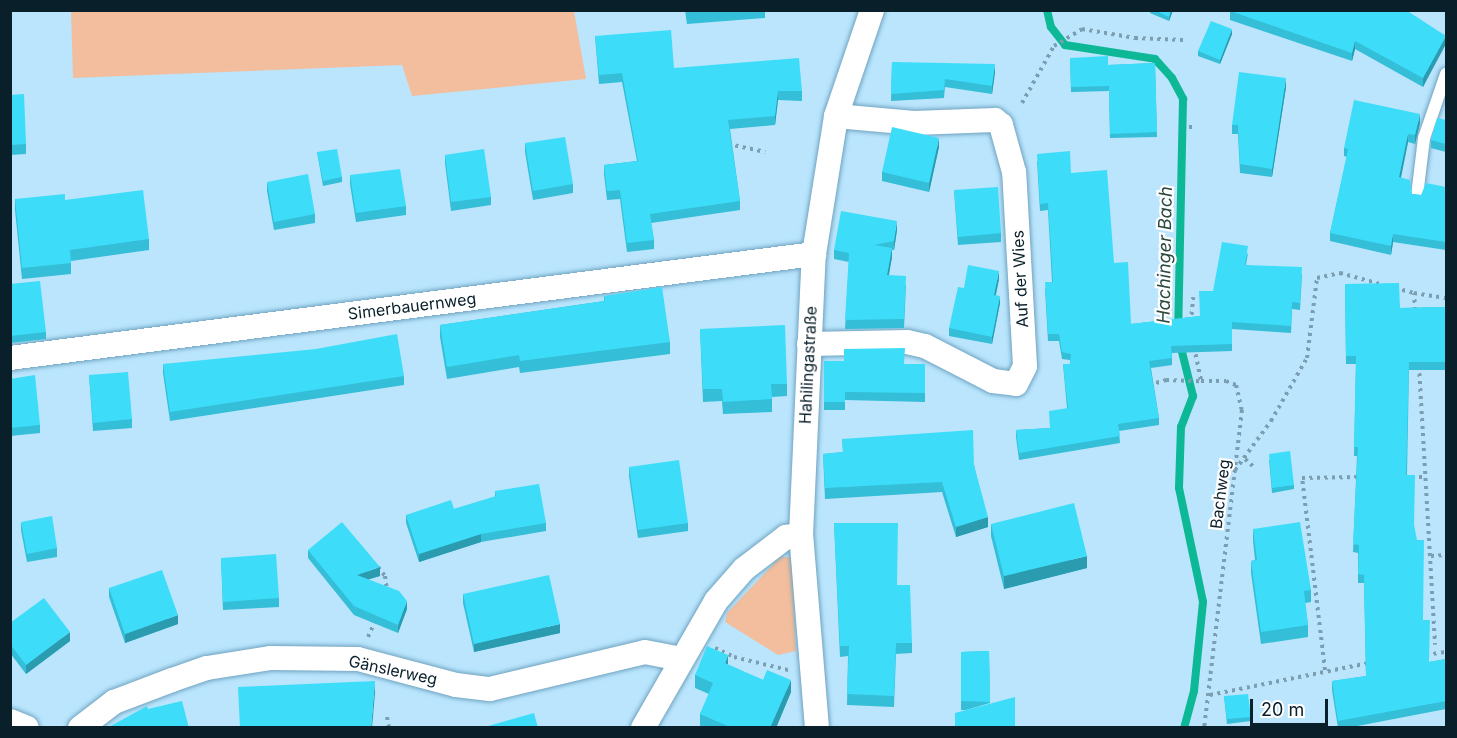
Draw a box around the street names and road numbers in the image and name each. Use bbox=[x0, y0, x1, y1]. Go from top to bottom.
street label: Auf der Wies bbox=[1008, 230, 1032, 328]
street label: Simerbauernweg bbox=[347, 289, 477, 323]
street label: Hahilingastraße bbox=[795, 306, 821, 424]
street label: Bachweg bbox=[1206, 458, 1234, 530]
street label: Gänslerweg bbox=[347, 651, 439, 689]

